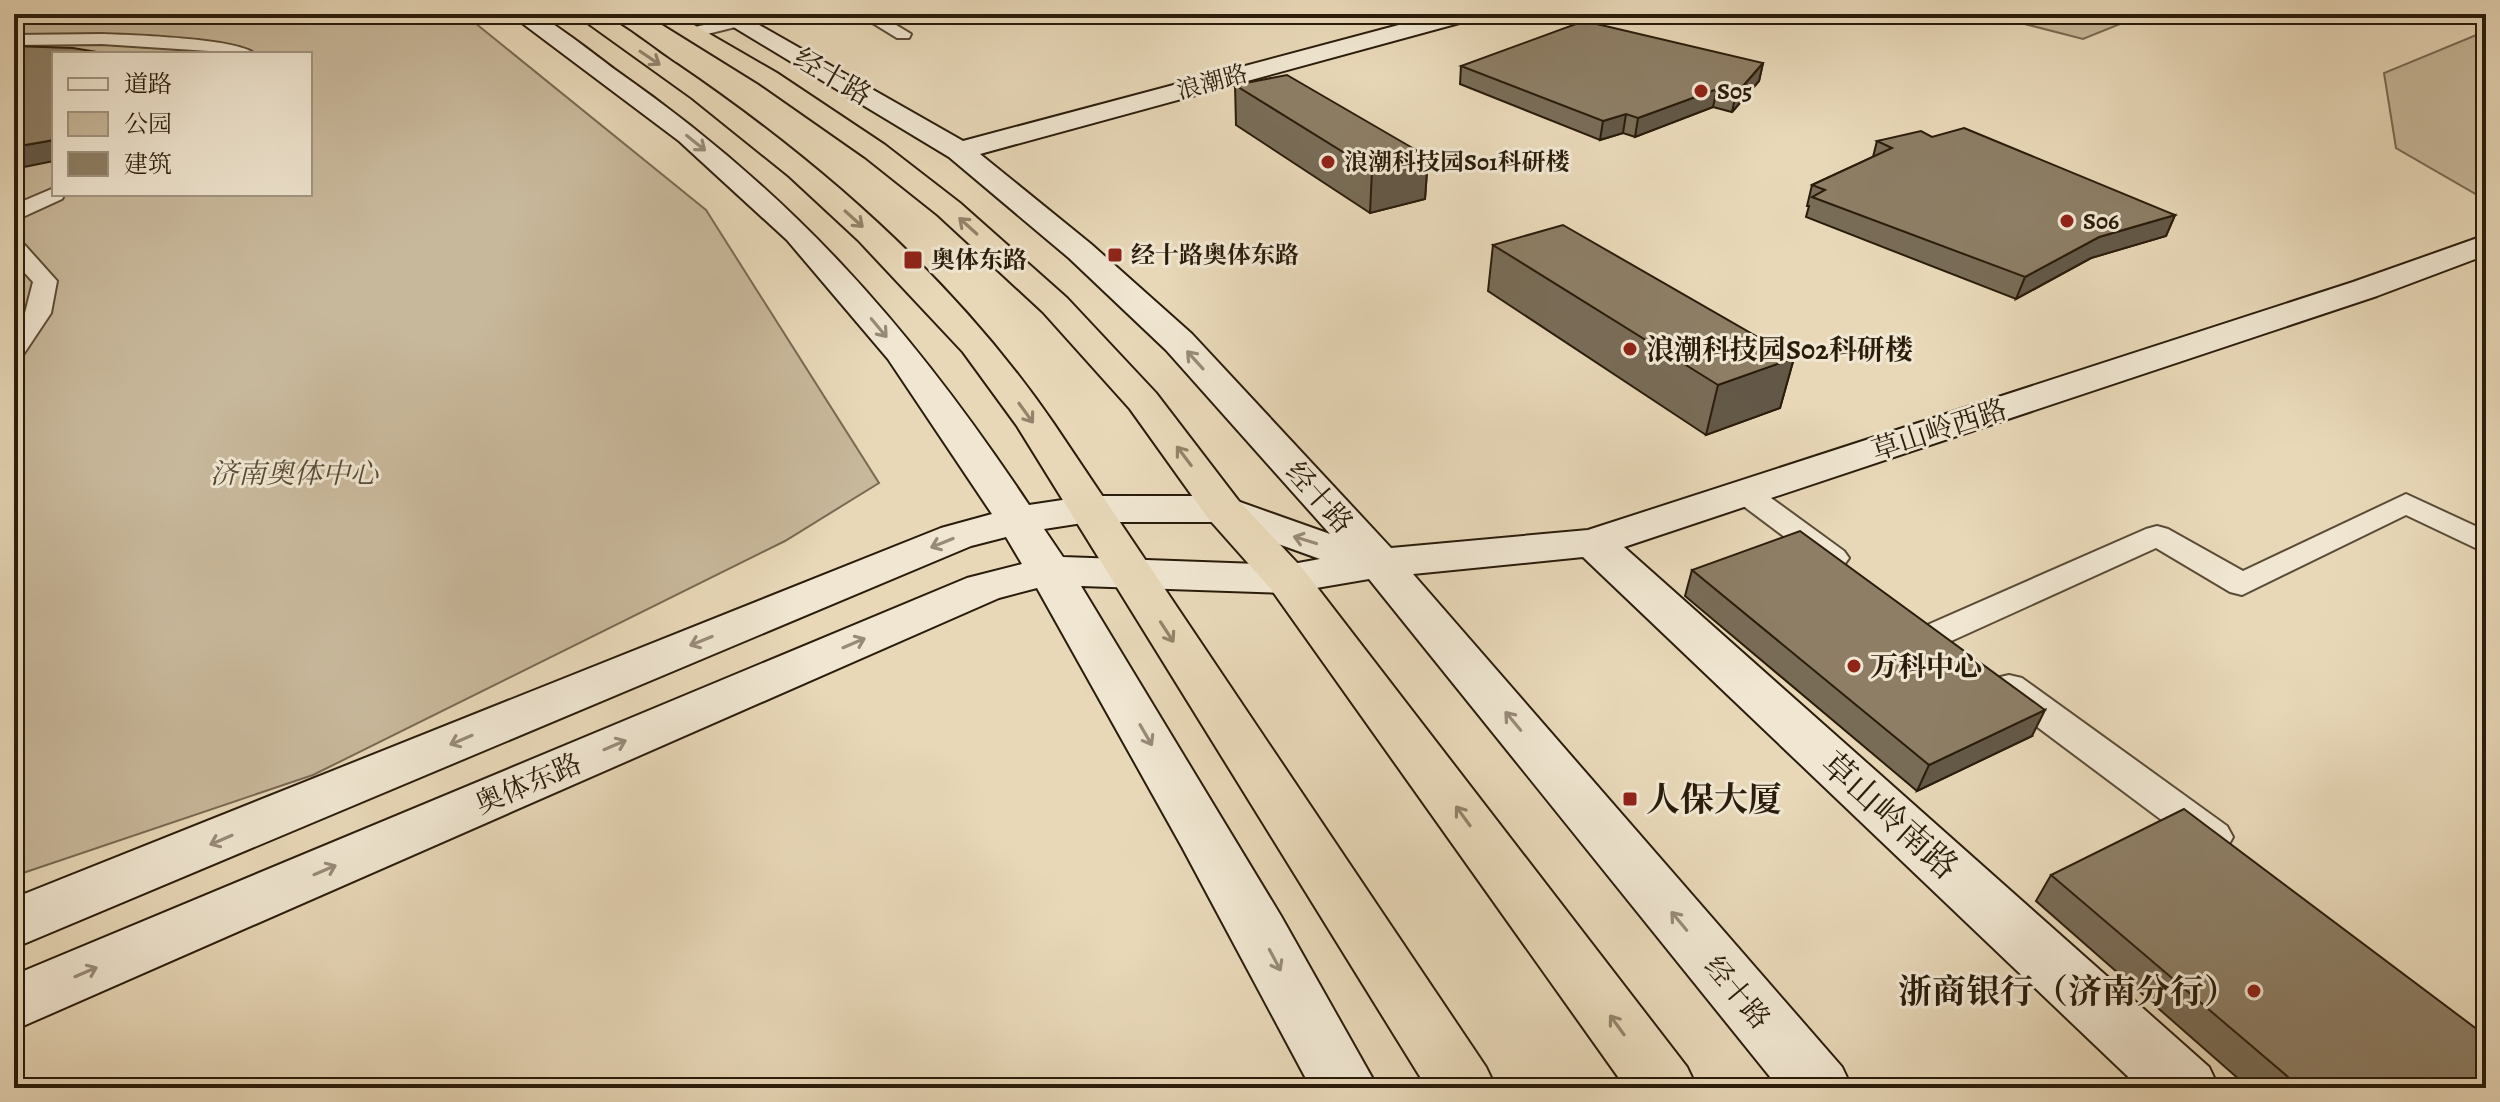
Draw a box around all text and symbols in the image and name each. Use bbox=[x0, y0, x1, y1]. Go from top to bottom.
street label: 经十路 bbox=[787, 39, 878, 114]
one-way arrow bbox=[639, 50, 661, 66]
legend bbox=[52, 52, 312, 196]
street label: 浪潮路 bbox=[1173, 57, 1251, 107]
text: 道路 bbox=[124, 68, 172, 100]
place label: S05 bbox=[1717, 75, 1752, 107]
marker: S05 bbox=[1692, 82, 1710, 100]
text: 公园 bbox=[124, 108, 172, 140]
one-way arrow bbox=[686, 134, 706, 152]
place label: 浪潮科技园S01科研楼 bbox=[1344, 146, 1570, 178]
text: 建筑 bbox=[124, 148, 172, 180]
marker: 浪潮科技园S01科研楼 bbox=[1319, 153, 1337, 171]
place label: S06 bbox=[2083, 205, 2119, 237]
one-way arrow bbox=[843, 210, 863, 228]
marker: S06 bbox=[2058, 212, 2076, 230]
one-way arrow bbox=[958, 217, 978, 236]
place label: 经十路奥体东路 bbox=[1131, 239, 1299, 271]
place label: 奥体东路 bbox=[931, 244, 1027, 276]
marker: 经十路奥体东路 bbox=[1106, 246, 1124, 264]
marker: 奥体东路 bbox=[902, 249, 924, 271]
one-way arrow bbox=[870, 317, 888, 337]
place label: 浪潮科技园S02科研楼 bbox=[1646, 331, 1913, 369]
marker: 浪潮科技园S02科研楼 bbox=[1621, 340, 1639, 358]
one-way arrow bbox=[1187, 351, 1205, 371]
street label: 草山岭西路 bbox=[1867, 390, 2012, 470]
one-way arrow bbox=[1018, 402, 1035, 423]
one-way arrow bbox=[1175, 446, 1192, 467]
street label: 经十路 bbox=[1277, 454, 1361, 542]
park label: 济南奥体中心 bbox=[210, 455, 379, 493]
one-way arrow bbox=[1293, 532, 1318, 547]
one-way arrow bbox=[930, 536, 955, 551]
one-way arrow bbox=[1158, 620, 1175, 642]
one-way arrow bbox=[689, 635, 714, 649]
one-way arrow bbox=[841, 635, 866, 650]
place label: 万科中心 bbox=[1870, 648, 1982, 686]
marker: 万科中心 bbox=[1845, 657, 1863, 675]
one-way arrow bbox=[1504, 711, 1522, 732]
one-way arrow bbox=[1139, 722, 1154, 746]
one-way arrow bbox=[449, 734, 474, 749]
one-way arrow bbox=[602, 737, 627, 752]
street label: 草山岭南路 bbox=[1811, 741, 1969, 890]
street label: 奥体东路 bbox=[469, 745, 587, 823]
place label: 人保大厦 bbox=[1646, 776, 1782, 823]
marker: 人保大厦 bbox=[1621, 790, 1639, 808]
one-way arrow bbox=[1454, 806, 1471, 827]
one-way arrow bbox=[209, 834, 234, 849]
one-way arrow bbox=[312, 861, 337, 876]
one-way arrow bbox=[1670, 911, 1688, 931]
one-way arrow bbox=[1268, 947, 1284, 971]
street label: 经十路 bbox=[1696, 948, 1779, 1037]
one-way arrow bbox=[73, 964, 98, 979]
place label: 浙商银行（济南分行） bbox=[1898, 968, 2238, 1015]
marker: 浙商银行（济南分行） bbox=[2245, 982, 2263, 1000]
one-way arrow bbox=[1609, 1015, 1625, 1037]

